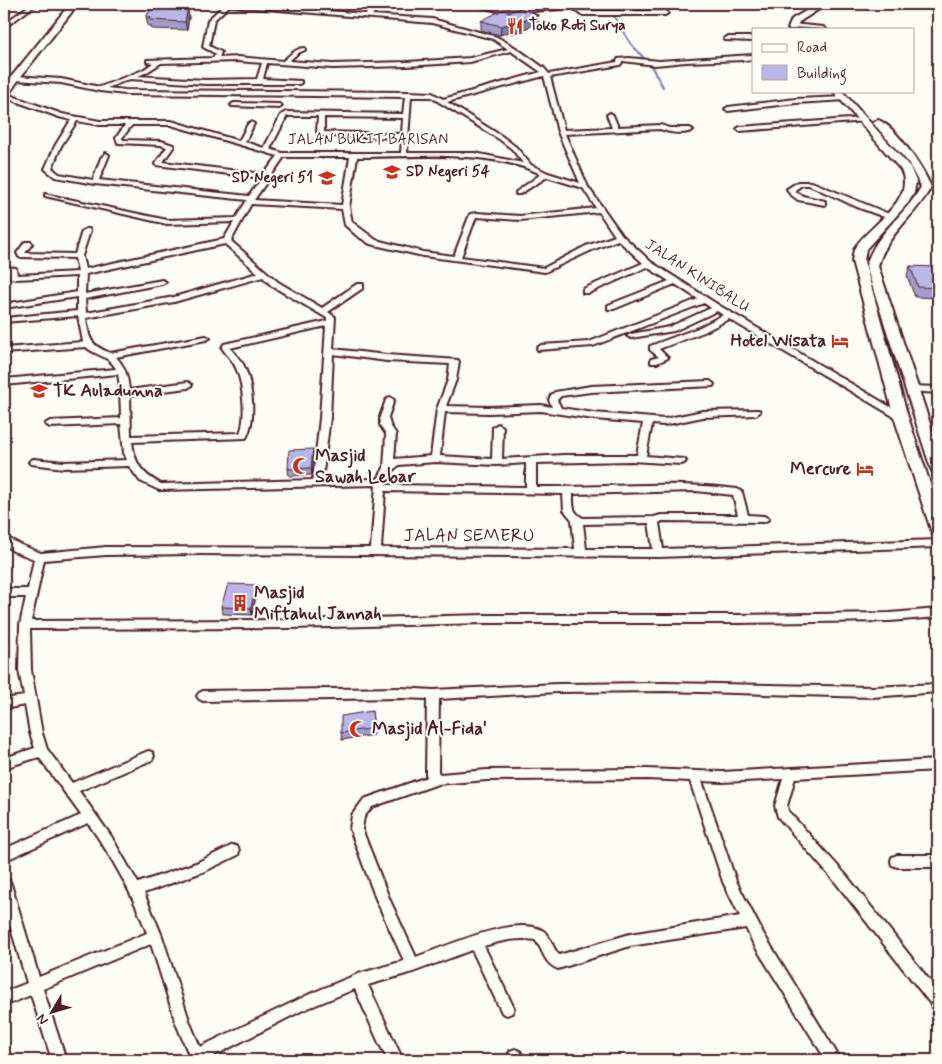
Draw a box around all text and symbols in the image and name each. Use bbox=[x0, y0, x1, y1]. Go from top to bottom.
restaurant icon: Toko Roti Surya bbox=[505, 16, 525, 36]
place label: Toko Roti Surya bbox=[529, 16, 626, 36]
legend bbox=[752, 28, 914, 92]
text: Road bbox=[797, 38, 827, 58]
text: Building bbox=[797, 64, 847, 85]
street label: JALAN BUKIT BARISAN bbox=[288, 130, 448, 150]
school or university icon: SD Negeri 54 bbox=[382, 162, 402, 182]
place label: SD Negeri 54 bbox=[406, 162, 491, 183]
place label: SD Negeri 51 bbox=[232, 168, 313, 189]
school or university icon: SD Negeri 51 bbox=[317, 168, 337, 188]
street label: JALAN KINIBALU bbox=[641, 235, 753, 317]
place label: Hotel Wisata bbox=[731, 329, 826, 353]
hotel icon: Hotel Wisata bbox=[830, 331, 850, 351]
place label: TK Auladunna bbox=[53, 379, 163, 403]
school or university icon: TK Auladunna bbox=[29, 381, 49, 401]
place label: Masjid Sawah Lebar bbox=[315, 444, 416, 489]
mosque icon: Masjid Sawah Lebar bbox=[291, 456, 311, 476]
place label: Mercure bbox=[790, 457, 852, 481]
hotel icon: Mercure bbox=[855, 459, 875, 479]
street label: JALAN SEMERU bbox=[404, 524, 534, 548]
place label: Masjid Miftahul Jannah bbox=[254, 581, 382, 626]
building icon: Masjid Miftahul Jannah bbox=[230, 593, 250, 613]
place label: Masjid Al-Fida' bbox=[372, 717, 487, 741]
mosque icon: Masjid Al-Fida' bbox=[348, 719, 368, 739]
north arrow bbox=[28, 986, 78, 1036]
text: N bbox=[33, 1010, 53, 1029]

